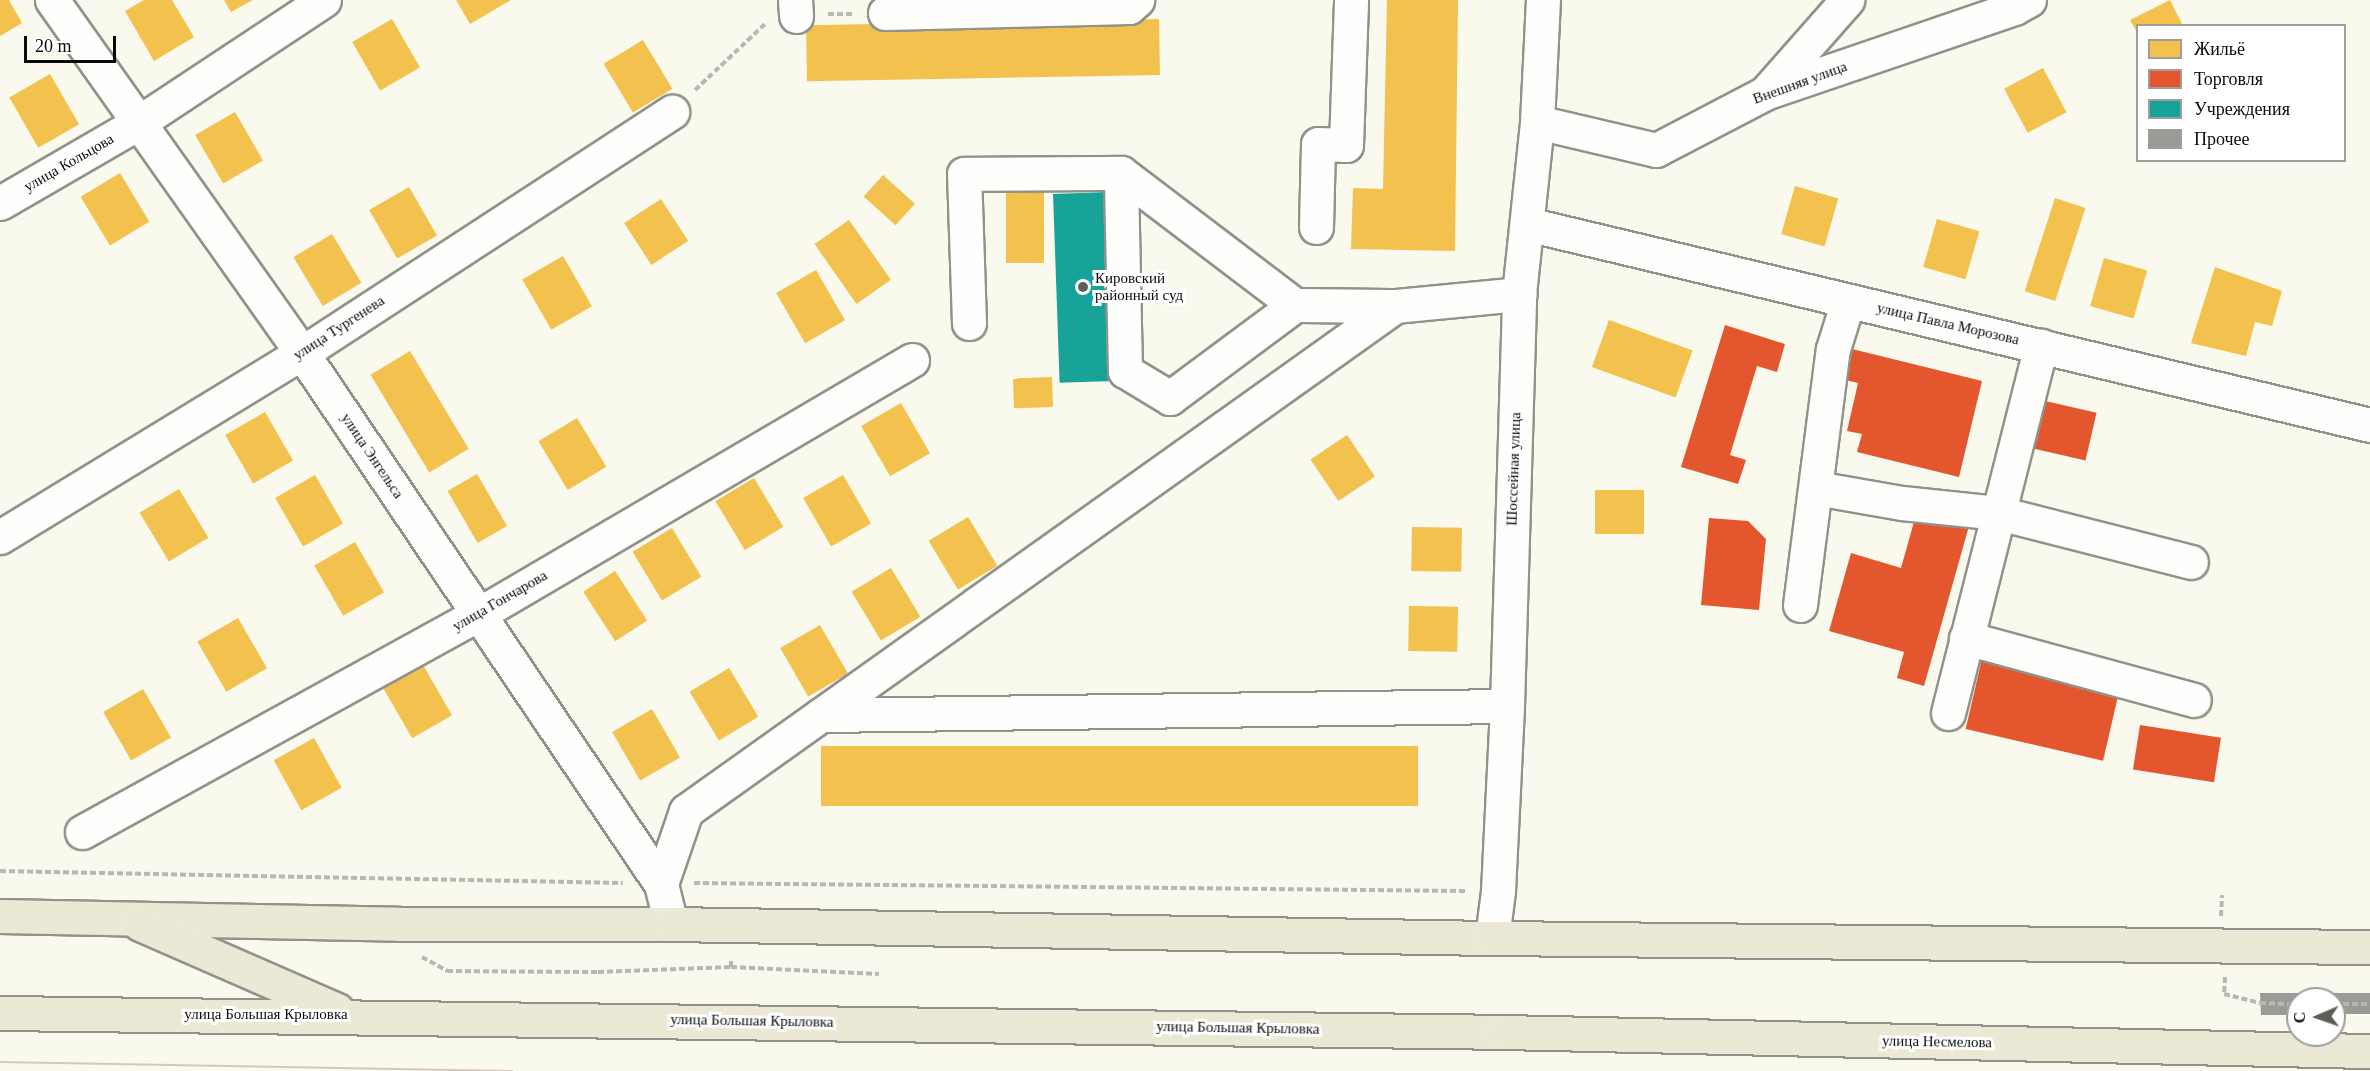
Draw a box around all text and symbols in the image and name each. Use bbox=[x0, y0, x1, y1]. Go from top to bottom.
scale bar bbox=[27, 24, 118, 62]
legend bbox=[2136, 24, 2346, 162]
text: 20 m bbox=[35, 36, 72, 56]
text: Жильё bbox=[2194, 39, 2245, 59]
street label: Внешняя улица bbox=[1750, 58, 1850, 108]
text: Торговля bbox=[2194, 69, 2263, 89]
text: Учреждения bbox=[2194, 99, 2290, 119]
text: Прочее bbox=[2194, 129, 2250, 149]
street label: улица Кольцова bbox=[21, 130, 117, 196]
place label: Кировский районный суд bbox=[1095, 269, 1183, 304]
marker: Кировский районный суд bbox=[1076, 280, 1090, 294]
street label: улица Тургенева bbox=[290, 292, 388, 364]
street label: улица Павла Морозова bbox=[1875, 299, 2021, 349]
street label: улица Энгельса bbox=[337, 410, 407, 502]
street label: Шоссейная улица bbox=[1503, 412, 1525, 526]
street label: улица Гончарова bbox=[449, 567, 551, 635]
north arrow bbox=[2286, 987, 2346, 1047]
street label: улица Большая Крыловка bbox=[184, 1006, 348, 1024]
street label: улица Большая Крыловка bbox=[670, 1011, 834, 1031]
text: С bbox=[2291, 1012, 2308, 1024]
street label: улица Большая Крыловка bbox=[1156, 1018, 1320, 1038]
street label: улица Несмелова bbox=[1882, 1032, 1992, 1052]

